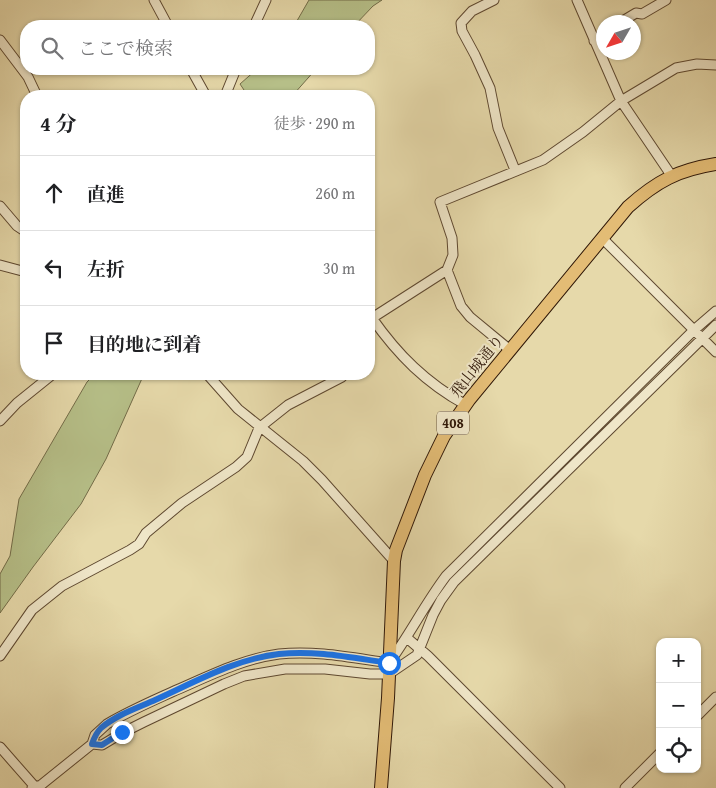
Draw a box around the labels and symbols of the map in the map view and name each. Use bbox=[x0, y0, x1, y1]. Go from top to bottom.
north arrow bbox=[596, 15, 641, 60]
street label: 飛山城通り bbox=[445, 330, 508, 401]
road number: 408 bbox=[437, 412, 469, 434]
route start bbox=[378, 652, 401, 675]
route end bbox=[111, 721, 134, 744]

